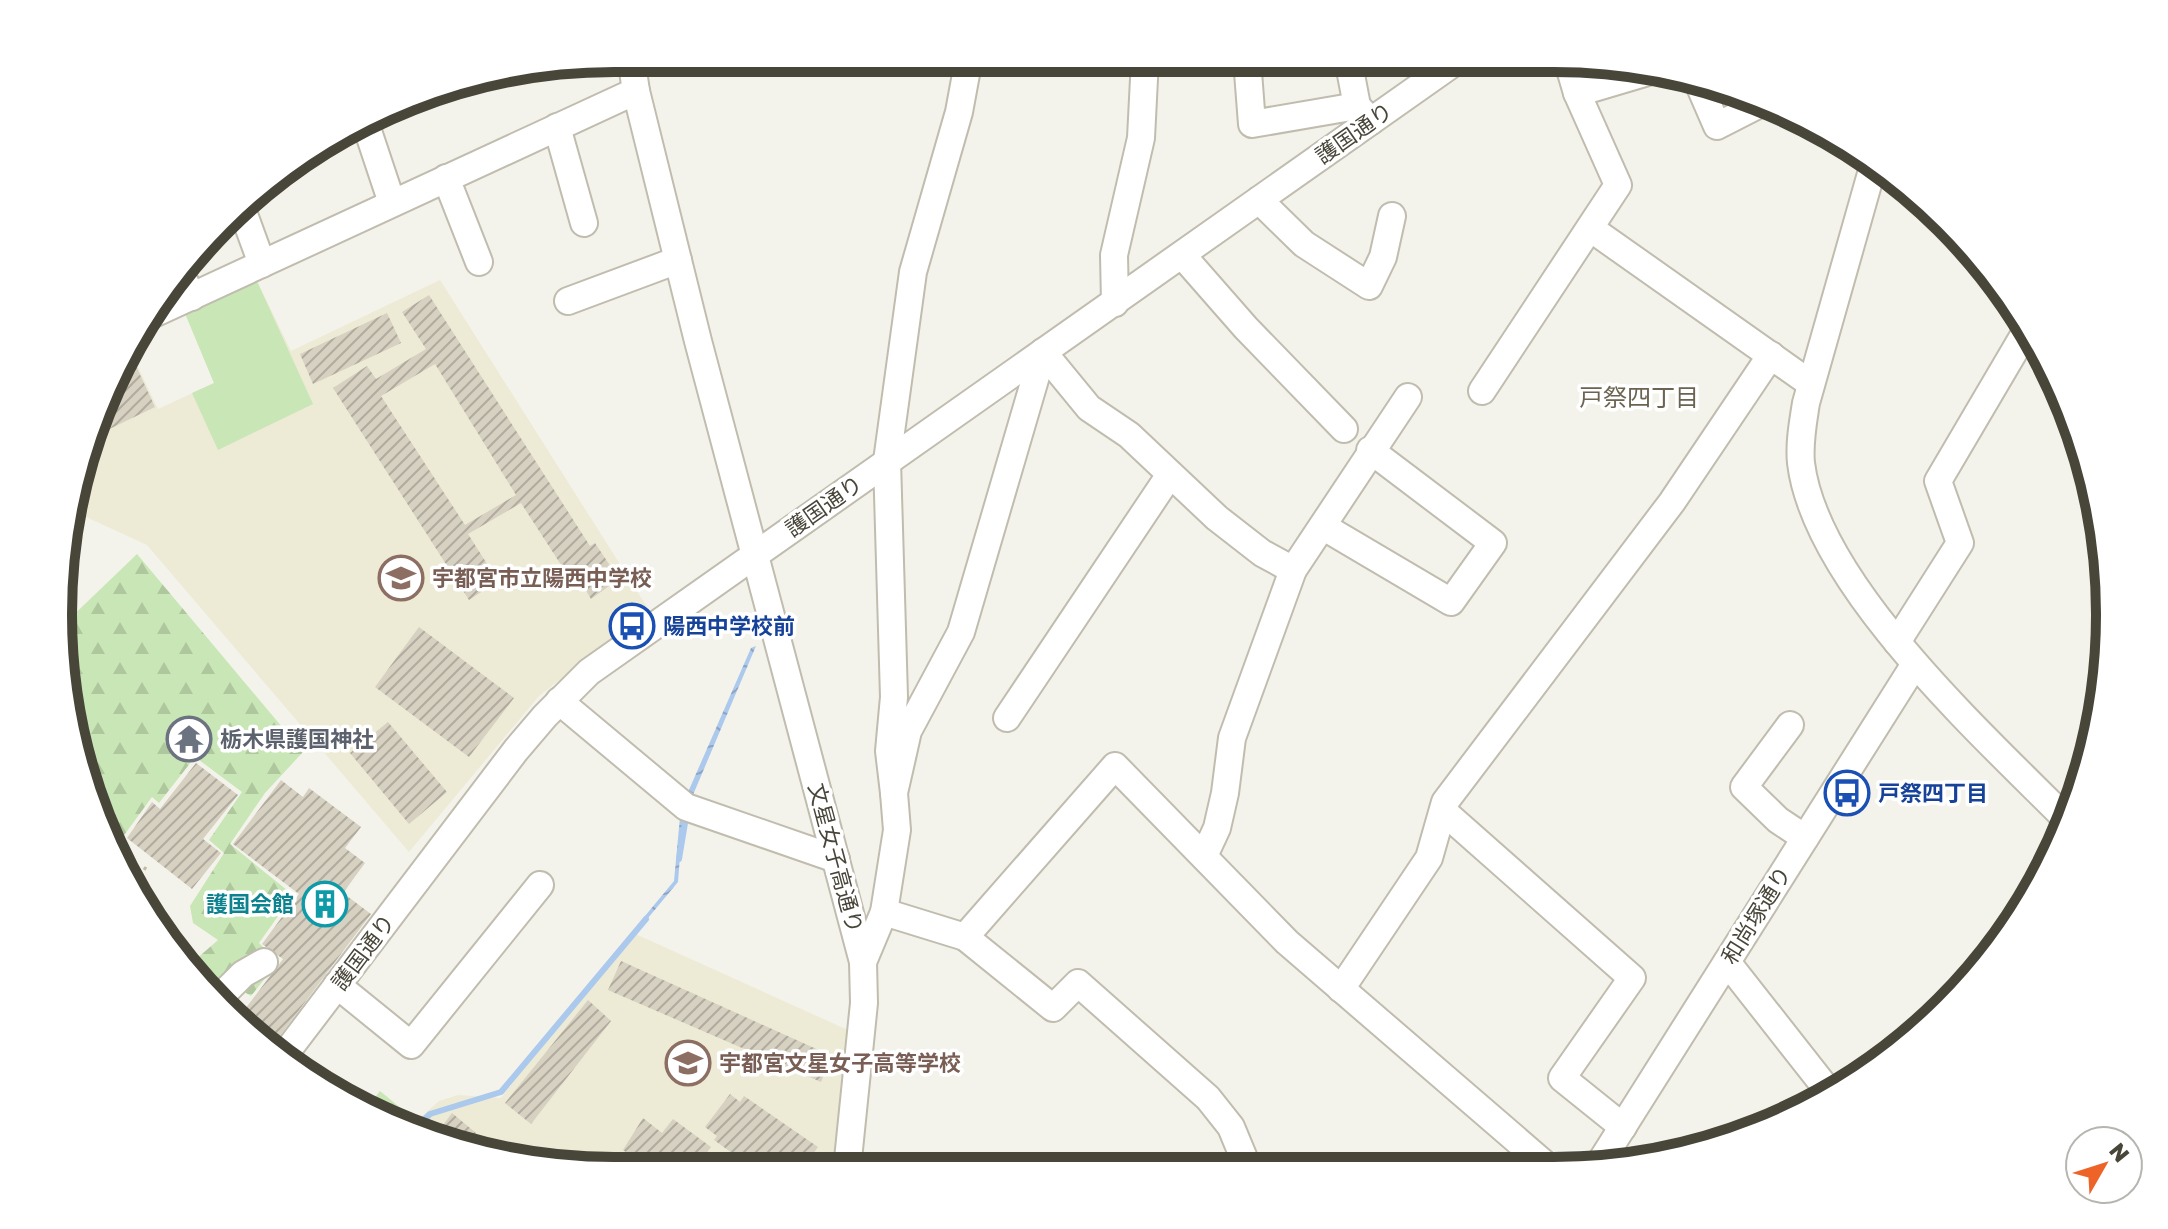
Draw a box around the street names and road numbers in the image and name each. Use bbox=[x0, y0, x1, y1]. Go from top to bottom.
street label: 護国通り bbox=[1310, 96, 1398, 169]
street label: 護国通り bbox=[780, 469, 868, 542]
street label: 文星女子高通り bbox=[804, 780, 869, 936]
street label: 和尚塚通り bbox=[1715, 861, 1796, 969]
street label: 護国通り bbox=[325, 908, 400, 995]

